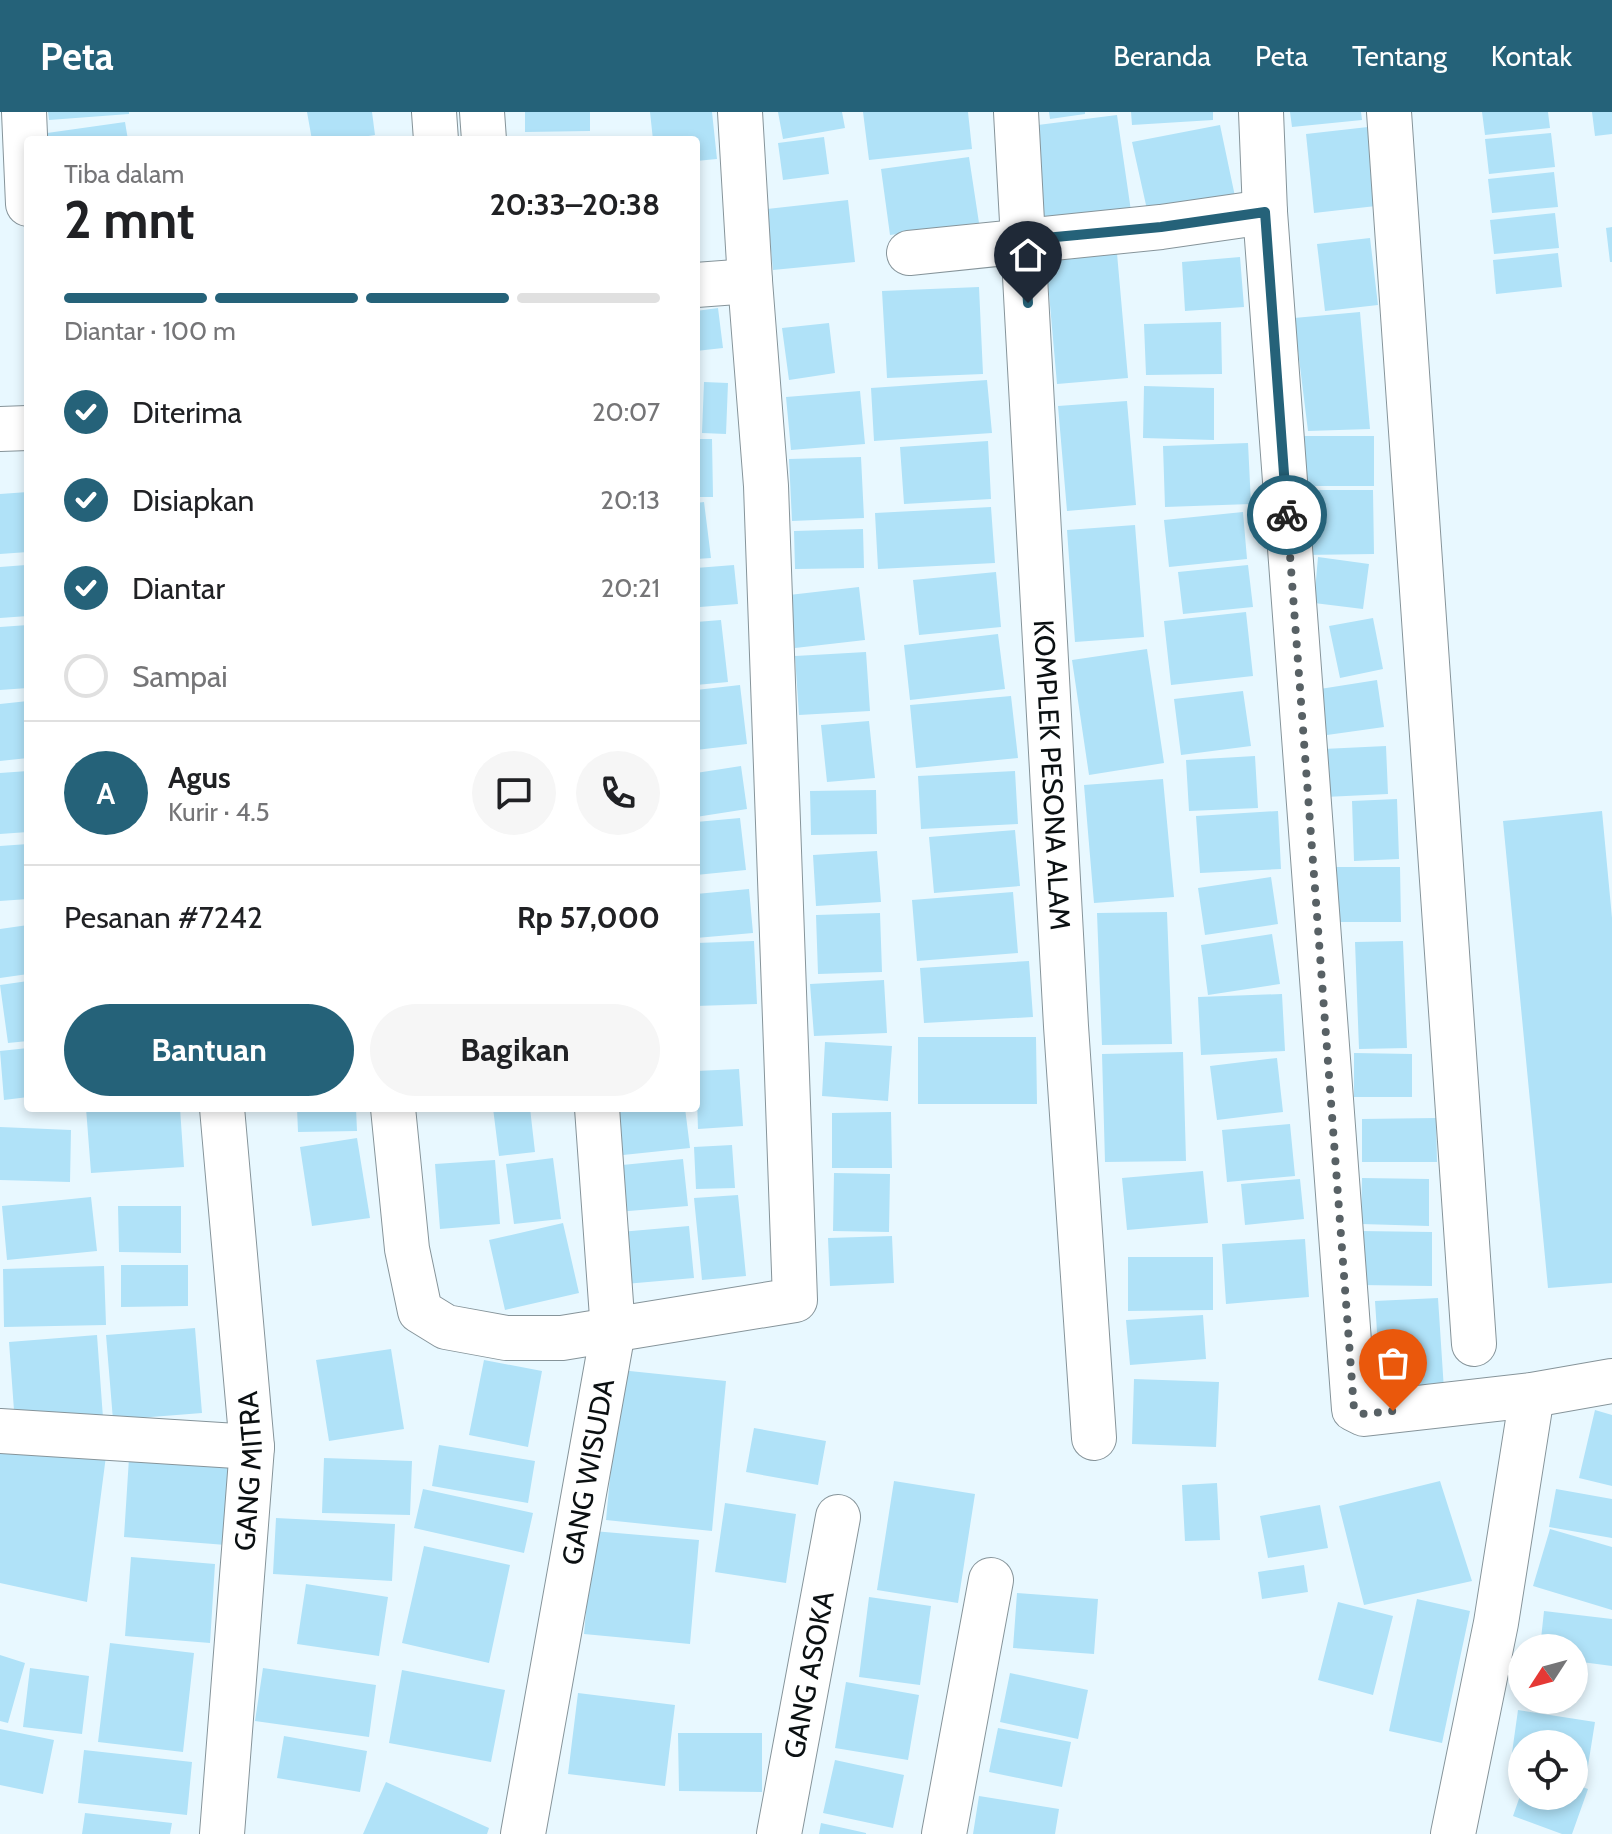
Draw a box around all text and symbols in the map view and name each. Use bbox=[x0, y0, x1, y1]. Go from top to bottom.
text: Peta bbox=[40, 33, 114, 80]
text: Beranda bbox=[1113, 39, 1211, 73]
text: Peta bbox=[1255, 39, 1308, 73]
text: Tentang bbox=[1352, 39, 1447, 73]
text: Kontak bbox=[1491, 39, 1572, 73]
text: Tiba dalam bbox=[64, 158, 184, 190]
text: 20:33–20:38 bbox=[490, 186, 660, 223]
text: 2 mnt bbox=[64, 188, 195, 251]
pin bbox=[994, 221, 1062, 303]
icon: home bbox=[1006, 233, 1050, 277]
text: Diantar · 100 m bbox=[64, 315, 236, 347]
icon: check bbox=[64, 390, 108, 434]
text: Diterima bbox=[132, 394, 242, 431]
text: 20:07 bbox=[592, 396, 660, 428]
courier bbox=[1247, 475, 1327, 555]
icon: check bbox=[64, 478, 108, 522]
text: Disiapkan bbox=[132, 482, 254, 519]
text: 20:13 bbox=[600, 484, 660, 516]
icon: bike bbox=[1265, 493, 1309, 537]
icon: check bbox=[64, 566, 108, 610]
text: Diantar bbox=[132, 570, 225, 607]
text: 20:21 bbox=[601, 572, 660, 604]
street label: KOMPLEK PESONA ALAM bbox=[1027, 619, 1078, 931]
text: Sampai bbox=[132, 658, 228, 695]
button: chat bbox=[472, 751, 556, 835]
button: phone bbox=[576, 751, 660, 835]
text: Agus bbox=[168, 759, 231, 796]
text: A bbox=[97, 775, 115, 812]
text: Kurir · 4.5 bbox=[168, 796, 270, 828]
text: Pesanan #7242 bbox=[64, 899, 263, 936]
text: Rp 57,000 bbox=[517, 899, 660, 936]
button: Bantuan bbox=[64, 1004, 354, 1096]
button: Bagikan bbox=[370, 1004, 660, 1096]
pin bbox=[1359, 1329, 1427, 1411]
icon: bag bbox=[1371, 1341, 1415, 1385]
street label: GANG WISUDA bbox=[554, 1375, 621, 1568]
street label: GANG MITRA bbox=[227, 1389, 269, 1552]
street label: GANG ASOKA bbox=[776, 1588, 841, 1761]
north arrow bbox=[1508, 1634, 1588, 1714]
map controls bbox=[1508, 1634, 1588, 1810]
button: locate bbox=[1508, 1730, 1588, 1810]

